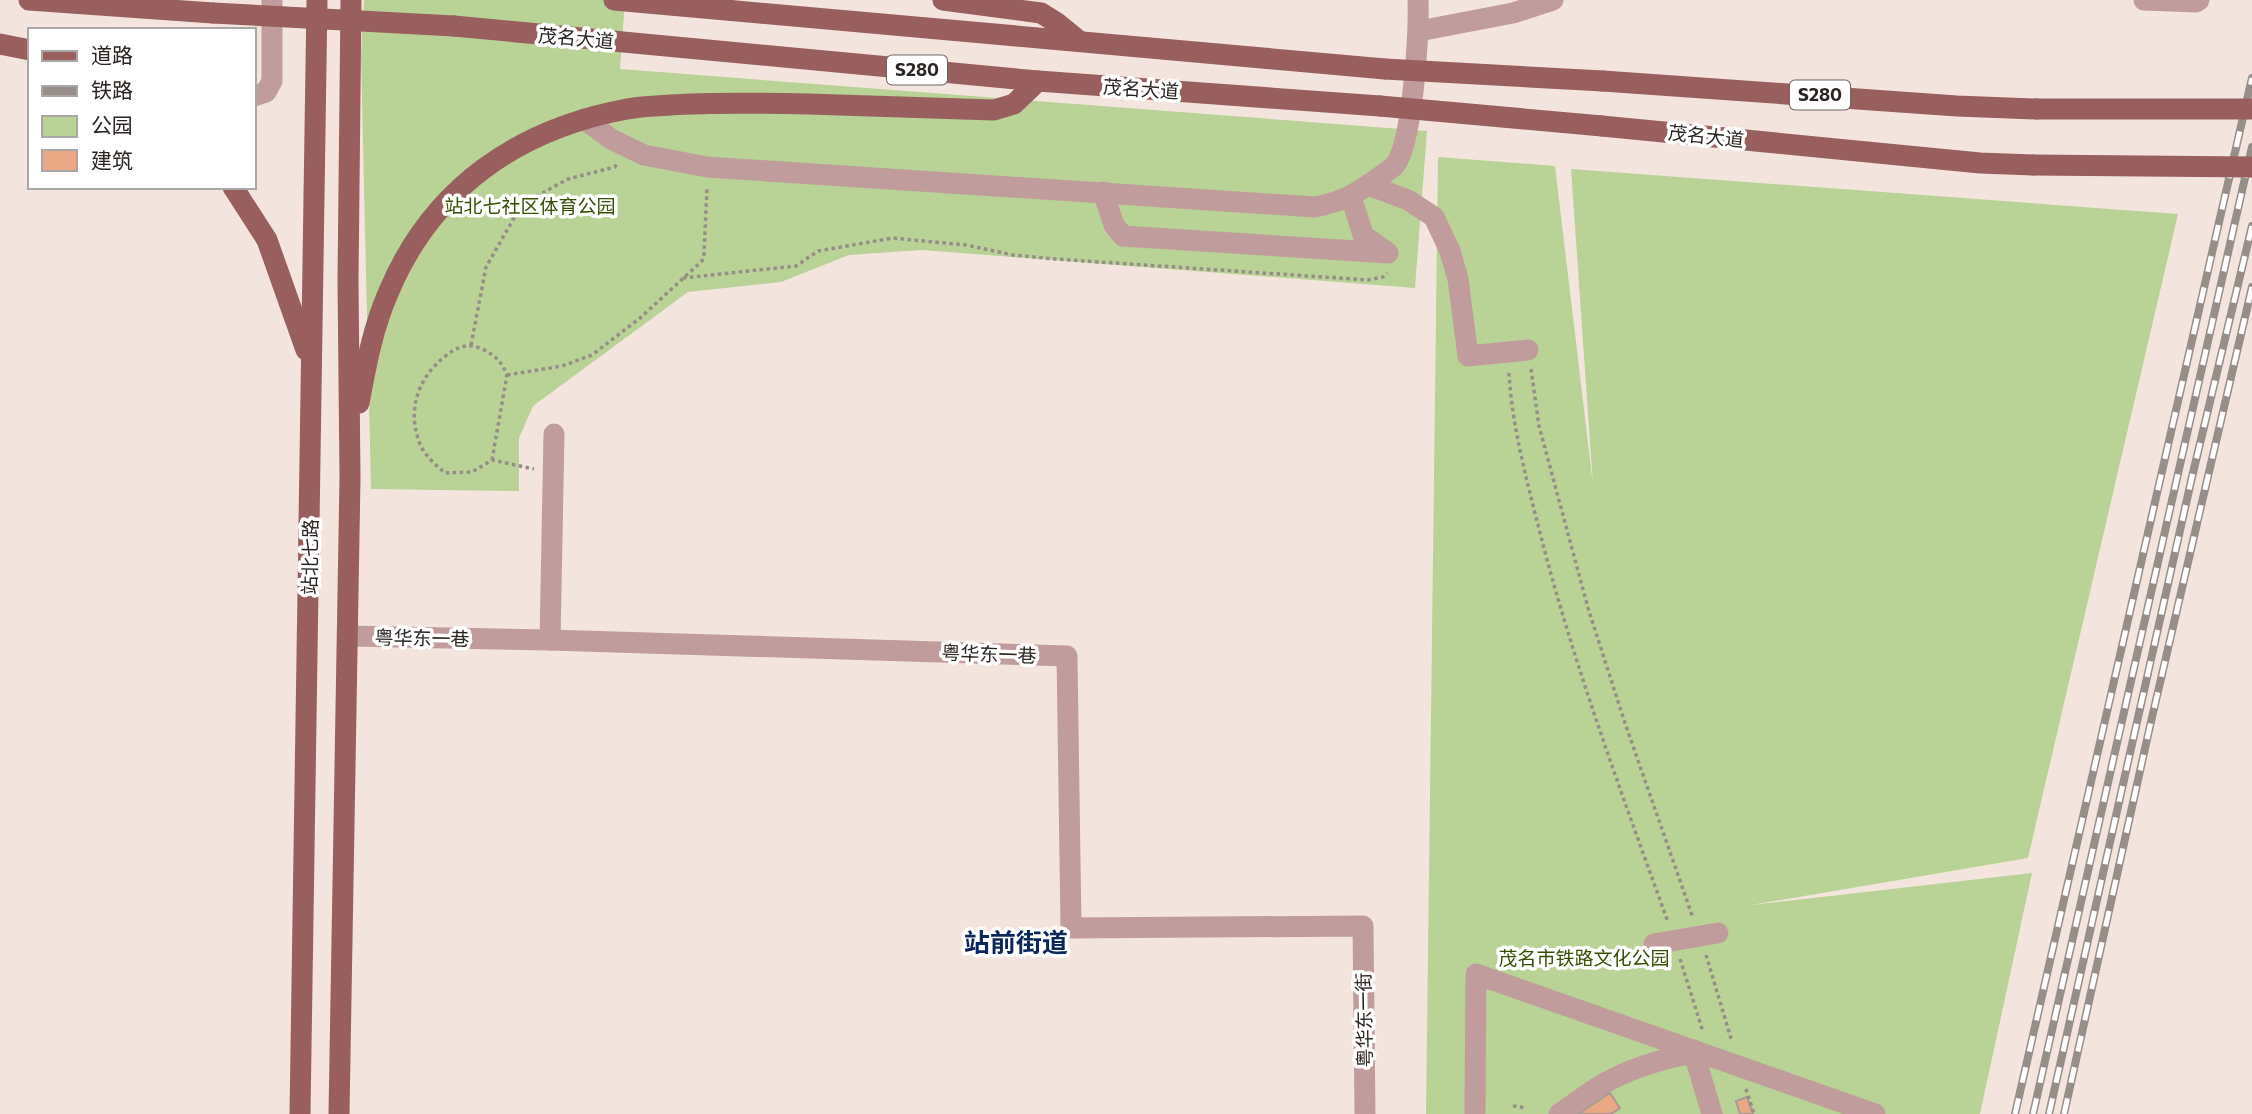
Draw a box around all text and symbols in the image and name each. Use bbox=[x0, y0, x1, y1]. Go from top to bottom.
street label: 茂名大道 bbox=[537, 23, 615, 52]
legend bbox=[28, 28, 256, 189]
text: 道路 bbox=[91, 42, 133, 67]
road number: S280 bbox=[887, 56, 947, 84]
street label: 茂名大道 bbox=[1102, 74, 1180, 103]
text: 铁路 bbox=[91, 77, 133, 102]
road number: S280 bbox=[1790, 80, 1850, 110]
text: 公园 bbox=[91, 112, 133, 137]
street label: 茂名大道 bbox=[1667, 120, 1745, 151]
text: 建筑 bbox=[91, 147, 133, 172]
park label: 站北七社区体育公园 bbox=[444, 194, 616, 217]
street label: 站北七路 bbox=[297, 519, 322, 595]
street label: 粤华东一巷 bbox=[374, 625, 470, 650]
street label: 粤华东一巷 bbox=[941, 640, 1037, 667]
district label: 站前街道 bbox=[964, 926, 1068, 957]
park label: 茂名市铁路文化公园 bbox=[1498, 946, 1670, 969]
street label: 粤华东一街 bbox=[1351, 972, 1376, 1068]

